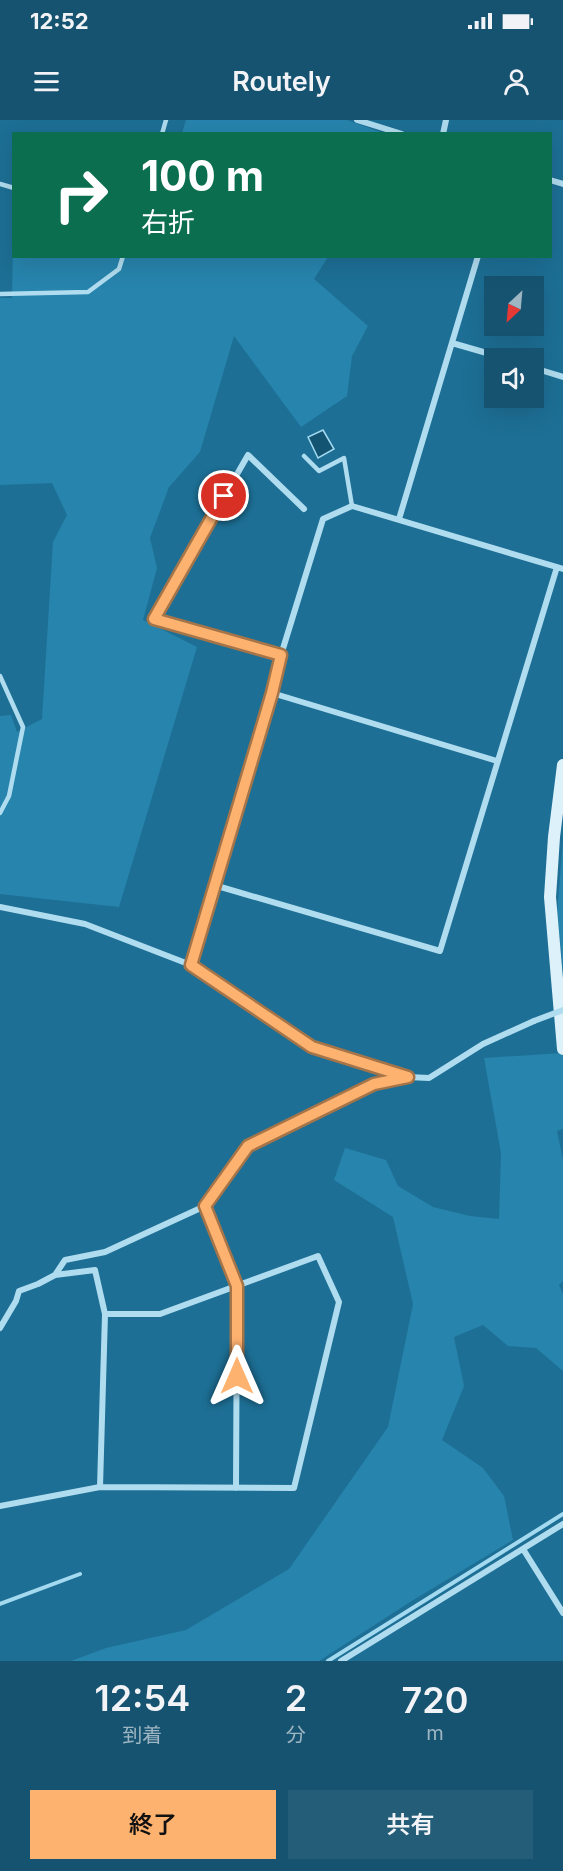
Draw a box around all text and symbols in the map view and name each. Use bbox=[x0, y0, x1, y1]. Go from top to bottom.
text: 12:52 bbox=[30, 8, 89, 34]
icon: menu bbox=[30, 65, 63, 98]
text: Routely bbox=[232, 65, 331, 98]
icon: person bbox=[500, 65, 533, 98]
text: 100 m bbox=[141, 150, 264, 201]
icon: right bbox=[42, 156, 120, 234]
text: 右折 bbox=[141, 206, 195, 239]
north arrow bbox=[484, 276, 544, 336]
map controls bbox=[484, 276, 544, 408]
button: sound bbox=[484, 348, 544, 408]
pin bbox=[198, 470, 249, 521]
icon: arrive bbox=[207, 479, 240, 512]
position arrow bbox=[205, 1344, 269, 1408]
text: 12:54 bbox=[94, 1676, 190, 1720]
text: 2 bbox=[285, 1676, 307, 1720]
text: 720 bbox=[402, 1678, 469, 1722]
text: m bbox=[426, 1721, 444, 1745]
text: 到着 bbox=[122, 1723, 162, 1747]
text: 分 bbox=[286, 1723, 306, 1747]
button: 終了 bbox=[30, 1790, 276, 1859]
button: 共有 bbox=[288, 1790, 533, 1859]

